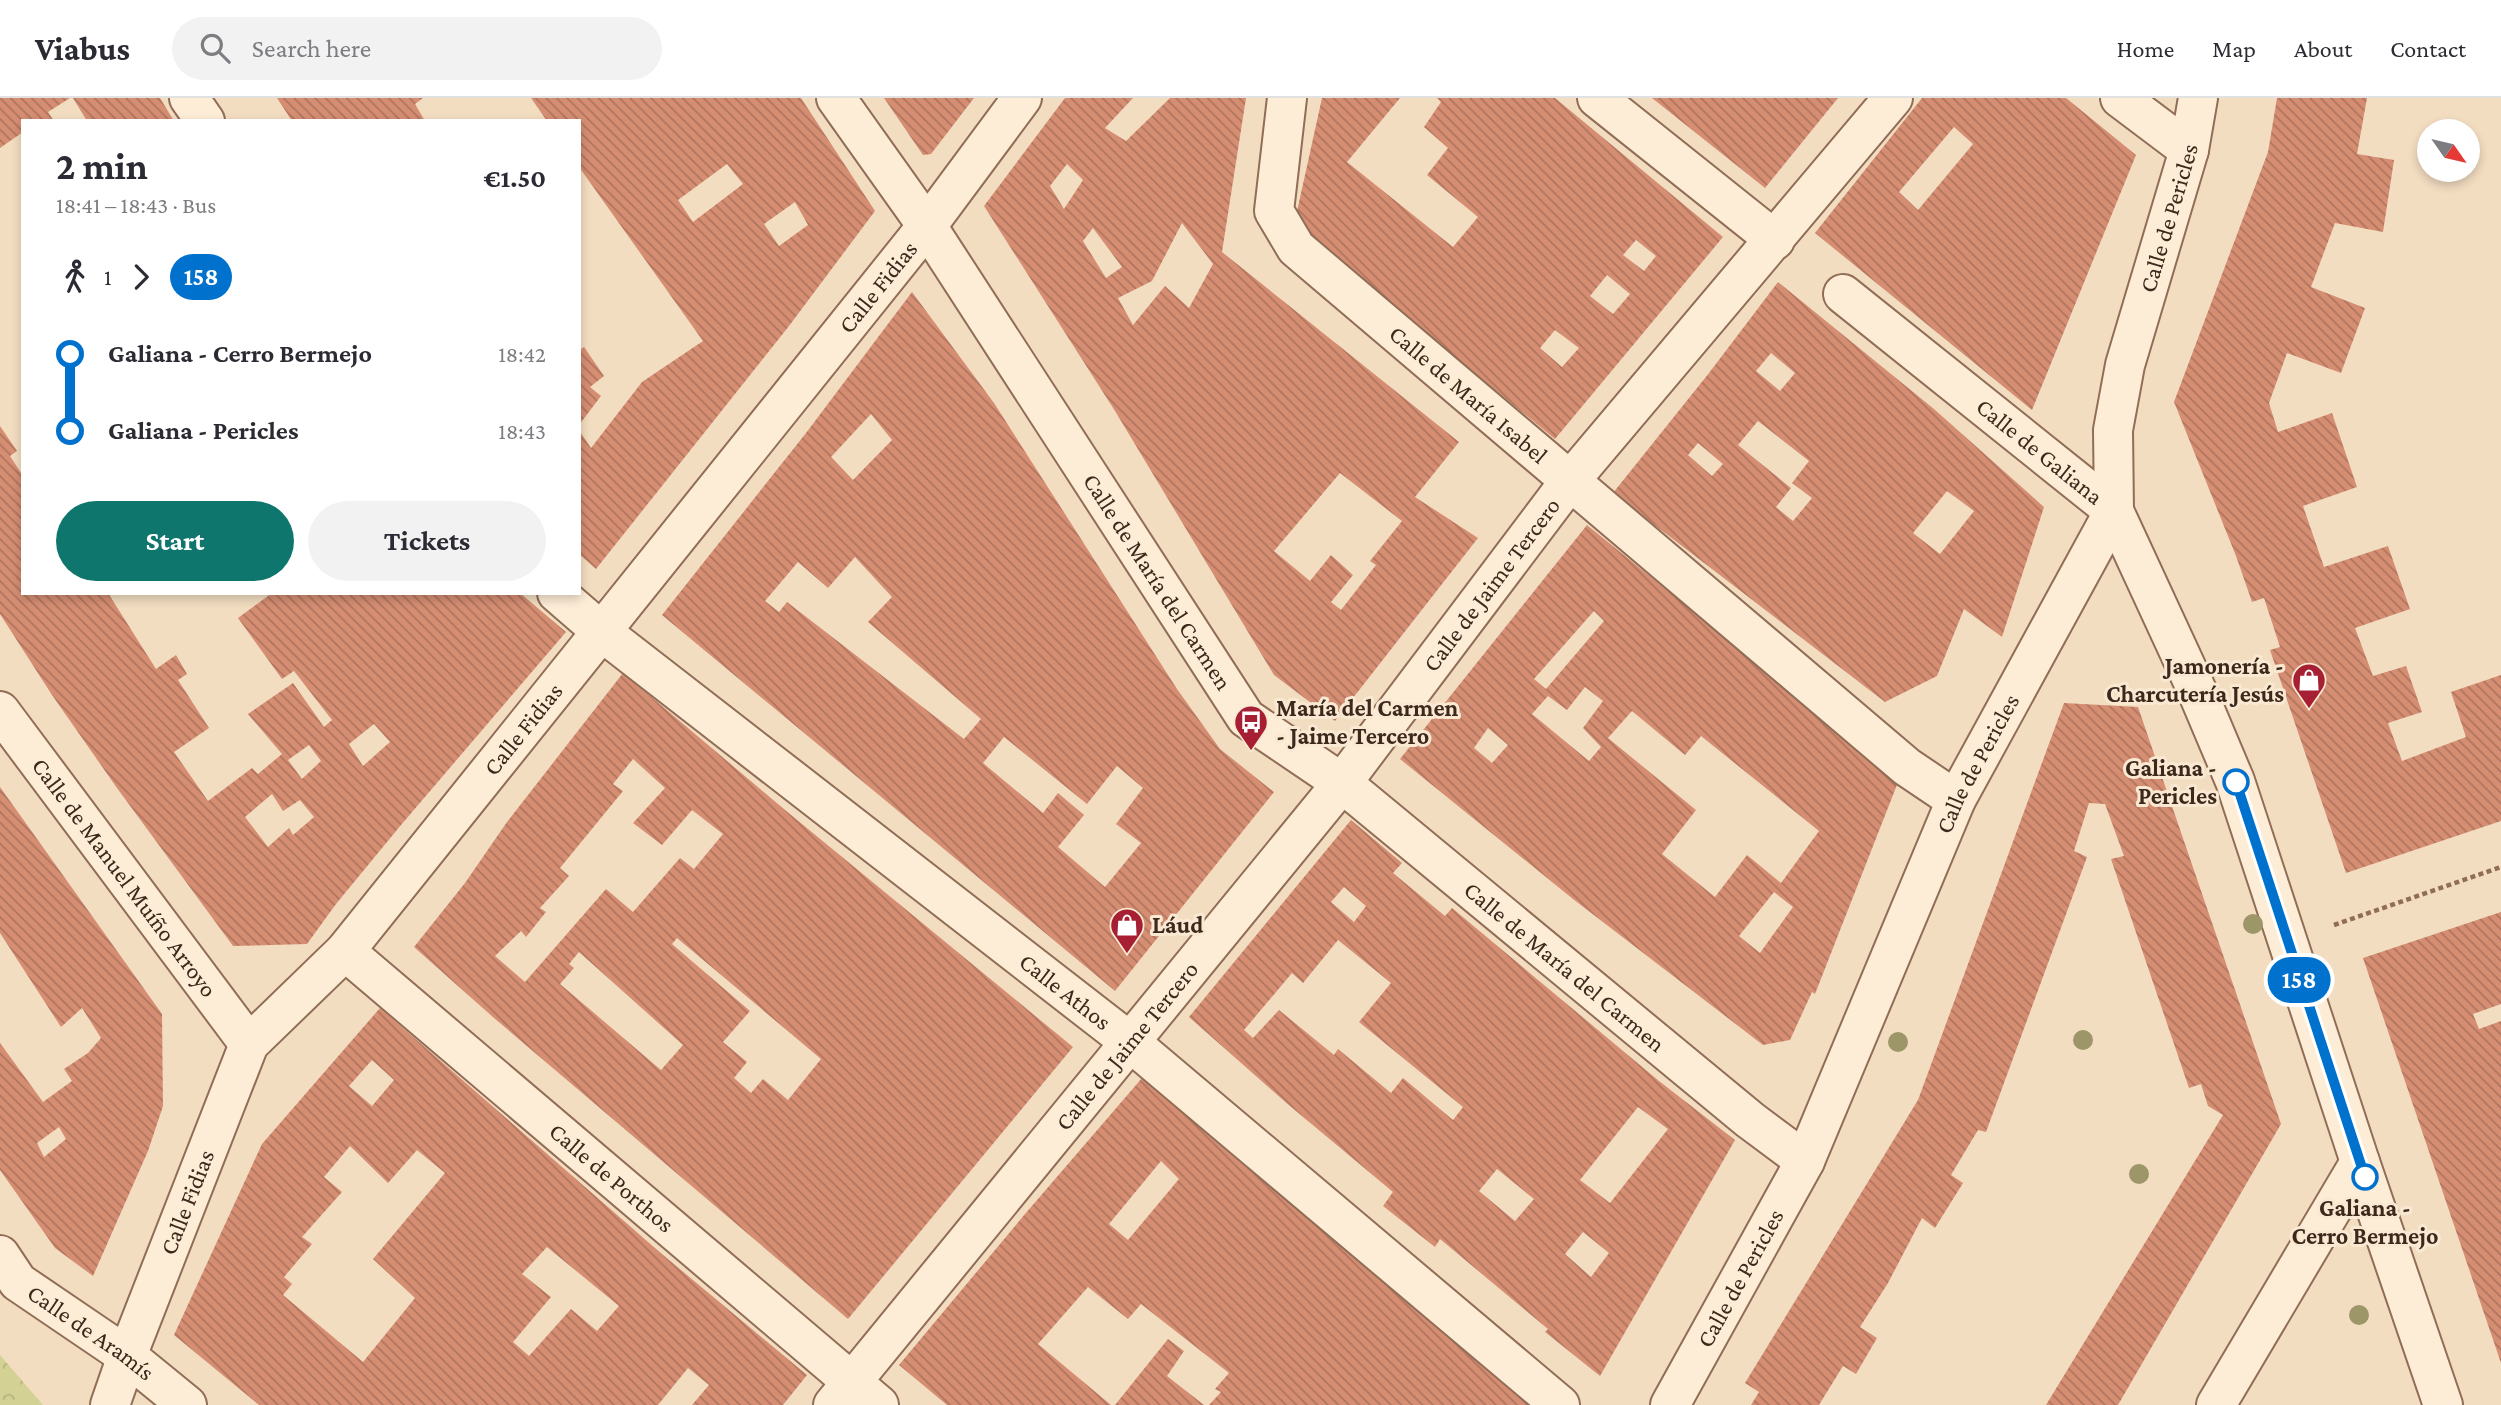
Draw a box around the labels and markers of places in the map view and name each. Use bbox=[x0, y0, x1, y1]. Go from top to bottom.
place label: Jamonería - Charcutería Jesús bbox=[2106, 652, 2284, 707]
shop icon: Jamonería - Charcutería Jesús bbox=[2290, 661, 2328, 710]
place label: María del Carmen - Jaime Tercero bbox=[1276, 694, 1459, 749]
bus stop icon: María del Carmen - Jaime Tercero bbox=[1232, 703, 1270, 752]
place label: Galiana - Pericles bbox=[2125, 754, 2217, 809]
marker: Galiana - Pericles bbox=[2223, 769, 2249, 795]
shop icon: Láud bbox=[1108, 906, 1146, 955]
place label: Láud bbox=[1152, 911, 1203, 938]
marker: Galiana - Cerro Bermejo bbox=[2352, 1164, 2378, 1190]
place label: Galiana - Cerro Bermejo bbox=[2292, 1194, 2438, 1250]

